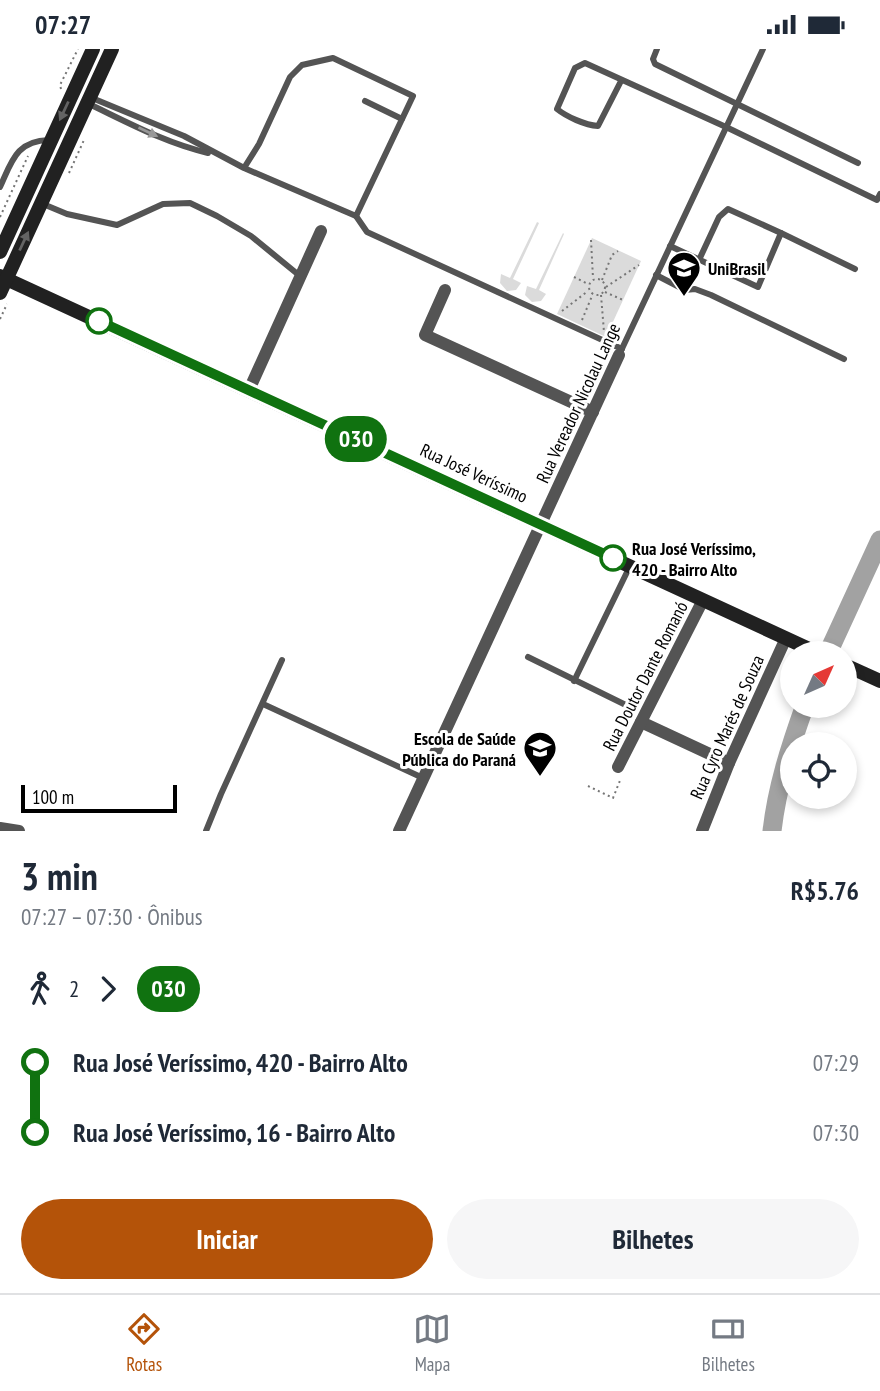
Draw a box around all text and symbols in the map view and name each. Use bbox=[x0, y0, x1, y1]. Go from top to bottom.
text: 07:27 bbox=[35, 8, 91, 41]
one-way arrow bbox=[58, 101, 70, 121]
one-way arrow bbox=[138, 127, 158, 138]
one-way arrow bbox=[18, 231, 30, 251]
school or university icon: UniBrasil bbox=[665, 249, 703, 298]
place label: UniBrasil bbox=[708, 257, 766, 280]
unlabelled marker bbox=[86, 308, 112, 334]
street label: Rua Vereador Nicolau Lange bbox=[531, 319, 625, 487]
line badge: 030 bbox=[316, 416, 396, 462]
text: 030 bbox=[339, 423, 373, 454]
street label: Rua José Veríssimo bbox=[417, 438, 532, 508]
place label: Rua José Veríssimo, 420 - Bairro Alto bbox=[632, 537, 756, 581]
marker: Rua José Veríssimo, 420 - Bairro Alto bbox=[600, 545, 626, 571]
street label: Rua Doutor Dante Romanó bbox=[597, 597, 693, 755]
north arrow bbox=[780, 641, 858, 717]
map controls bbox=[780, 641, 857, 809]
street label: Rua Cyro Marés de Souza bbox=[685, 651, 769, 803]
place label: Escola de Saúde Pública do Paraná bbox=[402, 727, 516, 771]
school or university icon: Escola de Saúde Pública do Paraná bbox=[521, 729, 559, 778]
button: locate bbox=[780, 732, 857, 809]
scale bar bbox=[21, 782, 177, 814]
text: 100 m bbox=[32, 785, 74, 809]
text: 3 min bbox=[21, 851, 98, 900]
text: R$5.76 bbox=[791, 874, 859, 907]
text: 07:27 – 07:30 · Ônibus bbox=[21, 902, 203, 931]
icon: walk bbox=[21, 970, 59, 1008]
icon: forward bbox=[89, 970, 127, 1008]
text: 030 bbox=[151, 973, 186, 1004]
text: 2 bbox=[69, 974, 79, 1003]
text: Rua José Veríssimo, 420 - Bairro Alto bbox=[73, 1046, 408, 1079]
text: 07:29 bbox=[813, 1048, 859, 1077]
text: Rua José Veríssimo, 16 - Bairro Alto bbox=[73, 1116, 395, 1149]
text: 07:30 bbox=[813, 1118, 859, 1147]
button: Iniciar bbox=[21, 1199, 433, 1279]
button: Bilhetes bbox=[447, 1199, 859, 1279]
tab: Rotas bbox=[125, 1310, 163, 1376]
tab: Mapa bbox=[413, 1310, 451, 1376]
tab: Bilhetes bbox=[702, 1310, 755, 1376]

